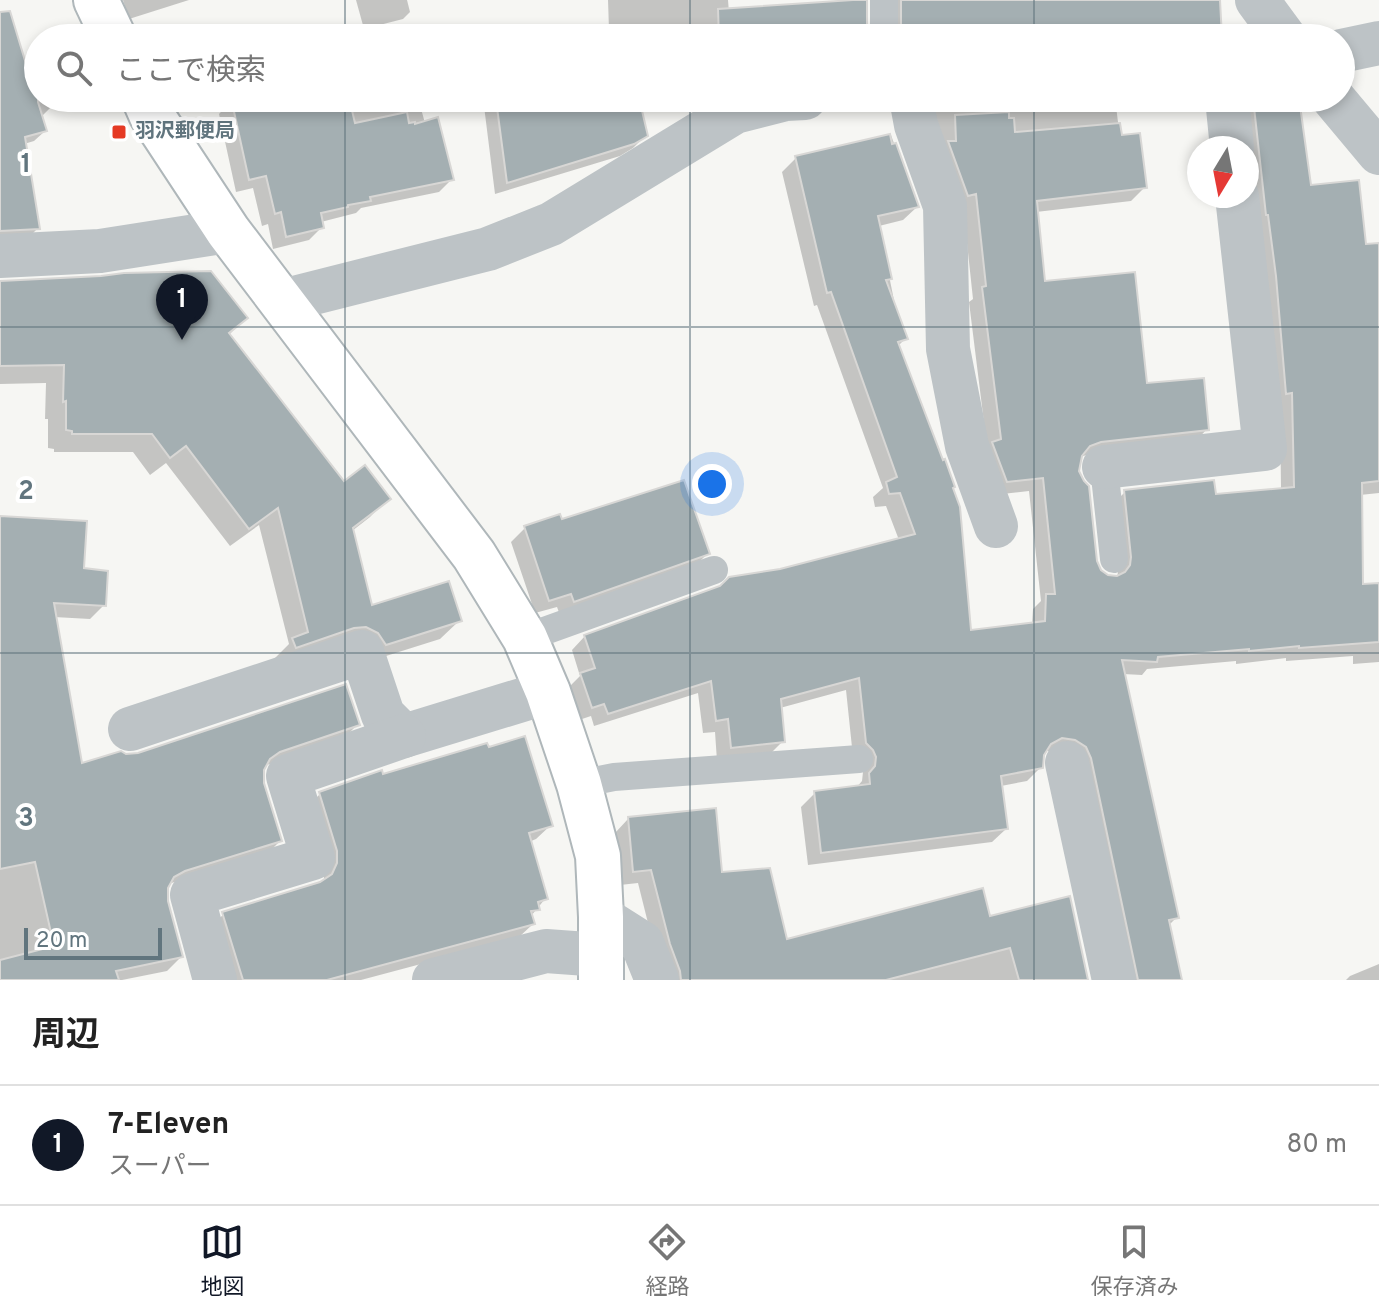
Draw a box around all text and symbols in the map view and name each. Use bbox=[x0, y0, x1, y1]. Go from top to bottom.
search box bbox=[24, 24, 1355, 112]
icon: search bbox=[52, 46, 96, 90]
text: ここで検索 bbox=[116, 54, 266, 91]
place label: 羽沢郵便局 bbox=[135, 119, 235, 145]
marker: 羽沢郵便局 bbox=[110, 123, 128, 141]
north arrow bbox=[1187, 136, 1259, 208]
text: 1 bbox=[21, 149, 31, 182]
pin: 1 bbox=[156, 274, 208, 340]
your location bbox=[692, 464, 732, 504]
text: 2 bbox=[18, 476, 34, 509]
text: 3 bbox=[18, 803, 34, 836]
scale bar bbox=[24, 924, 162, 960]
text: 20 m bbox=[36, 928, 87, 955]
text: 周辺 bbox=[32, 1015, 100, 1058]
text: 7-Eleven bbox=[108, 1107, 229, 1144]
text: 1 bbox=[53, 1129, 63, 1162]
text: 80 m bbox=[1287, 1129, 1347, 1162]
text: スーパー bbox=[108, 1151, 212, 1184]
tab: 地図 bbox=[200, 1220, 245, 1302]
tab: 経路 bbox=[645, 1220, 690, 1302]
tab: 保存済み bbox=[1090, 1220, 1179, 1302]

